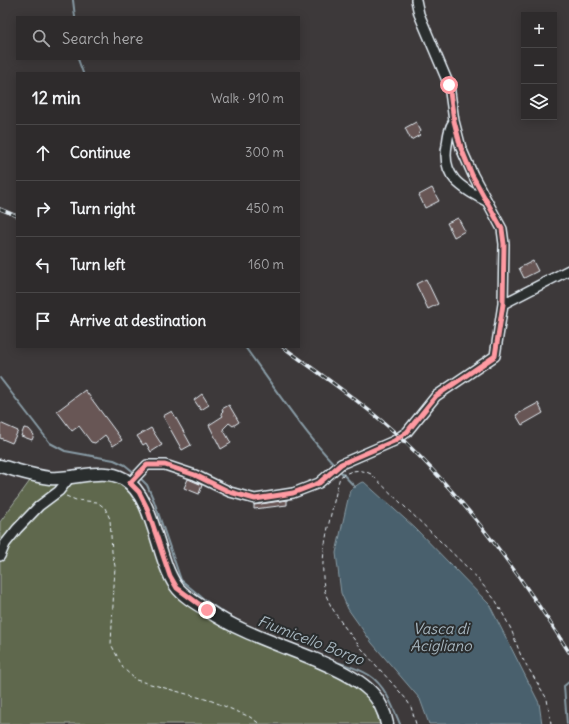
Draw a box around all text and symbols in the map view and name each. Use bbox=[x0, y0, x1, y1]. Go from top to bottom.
map controls bbox=[521, 12, 557, 120]
button: + bbox=[521, 12, 557, 48]
search box bbox=[16, 16, 300, 60]
icon: search bbox=[30, 27, 52, 49]
text: Search here bbox=[62, 29, 143, 48]
button: − bbox=[521, 48, 557, 84]
route start bbox=[440, 76, 458, 94]
button: layers bbox=[521, 84, 557, 120]
text: 12 min bbox=[32, 87, 81, 109]
text: Walk · 910 m bbox=[211, 90, 284, 107]
icon: ahead bbox=[32, 142, 54, 164]
text: Continue bbox=[70, 143, 131, 162]
text: 300 m bbox=[245, 144, 284, 161]
icon: right bbox=[32, 198, 54, 220]
text: Turn right bbox=[70, 199, 135, 218]
text: 450 m bbox=[246, 200, 284, 217]
icon: left bbox=[32, 254, 54, 276]
text: Turn left bbox=[70, 255, 125, 274]
text: 160 m bbox=[248, 256, 284, 273]
icon: arrive bbox=[32, 310, 54, 332]
text: Arrive at destination bbox=[70, 311, 206, 330]
route end bbox=[198, 601, 216, 619]
water label: Fiumicello Borgo bbox=[255, 611, 368, 670]
water label: Vasca di Acigliano bbox=[410, 619, 473, 655]

